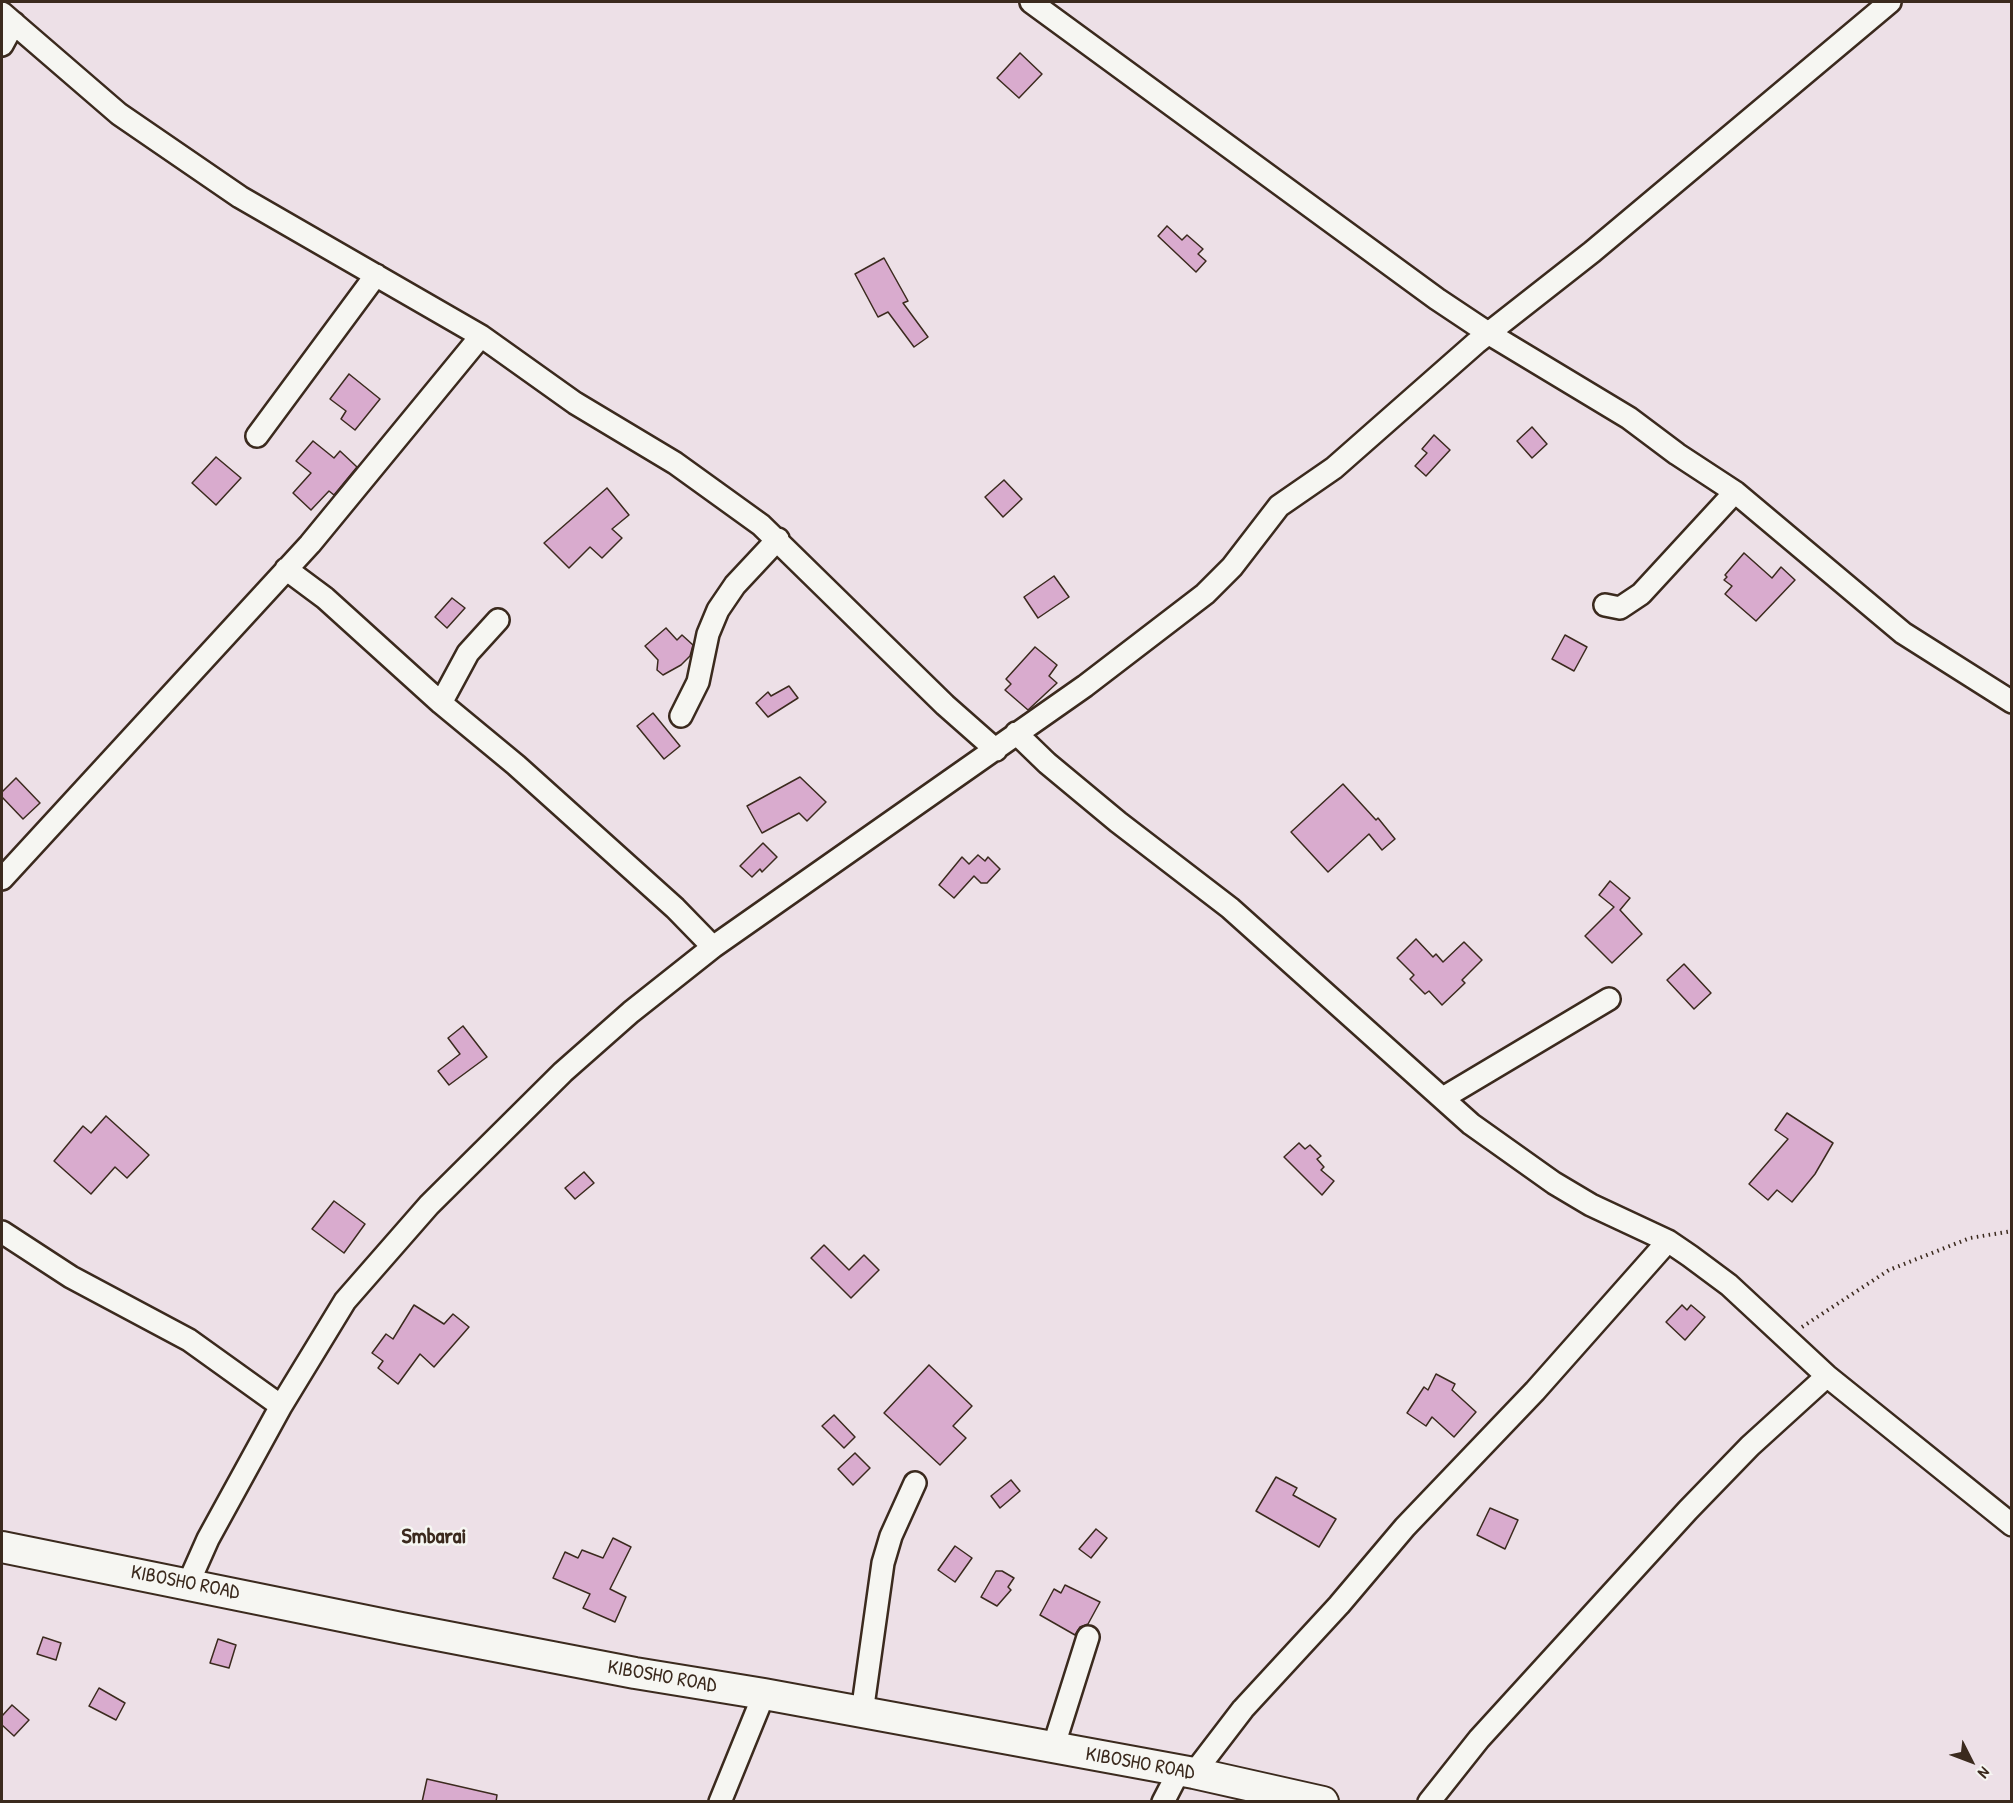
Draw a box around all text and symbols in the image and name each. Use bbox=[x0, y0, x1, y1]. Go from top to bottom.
district label: Smbarai bbox=[402, 1524, 466, 1550]
street label: KIBOSHO ROAD bbox=[129, 1561, 241, 1605]
street label: KIBOSHO ROAD bbox=[606, 1656, 718, 1698]
north arrow bbox=[1941, 1731, 2001, 1791]
street label: KIBOSHO ROAD bbox=[1084, 1743, 1196, 1785]
text: N bbox=[1973, 1763, 1995, 1784]

